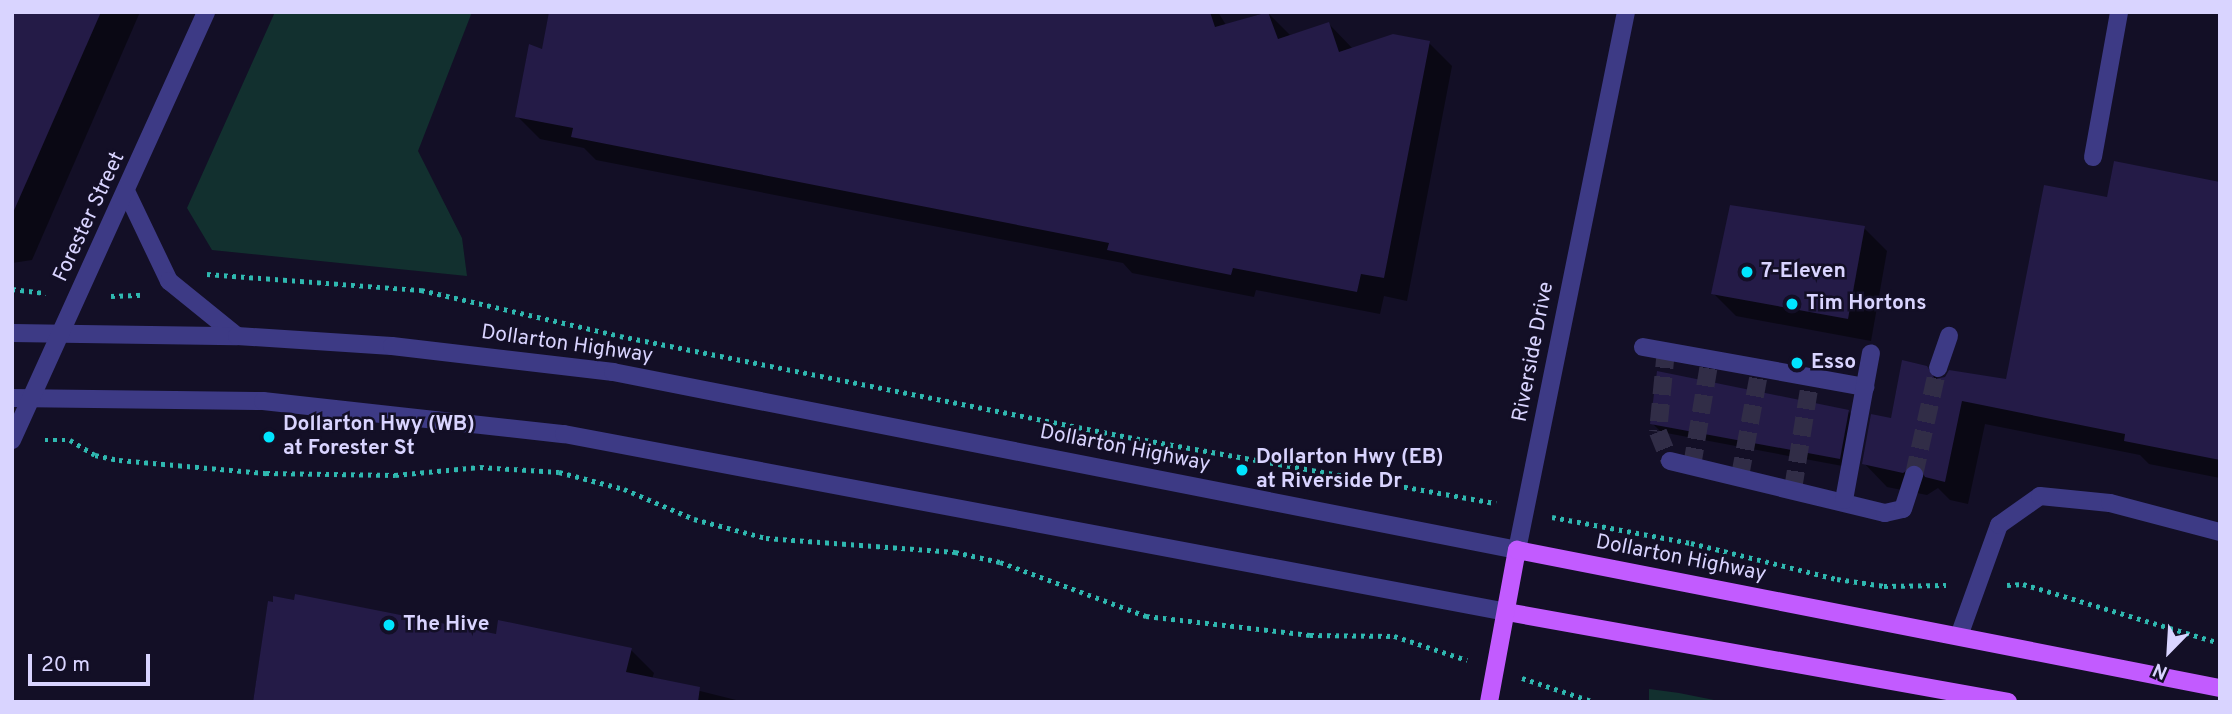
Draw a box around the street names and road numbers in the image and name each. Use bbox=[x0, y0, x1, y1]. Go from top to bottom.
street label: Forester Street bbox=[49, 148, 131, 286]
street label: Riverside Drive bbox=[1508, 280, 1560, 424]
street label: Dollarton Highway bbox=[480, 320, 654, 370]
street label: Dollarton Highway bbox=[1038, 420, 1212, 478]
street label: Dollarton Highway bbox=[1594, 530, 1768, 588]

